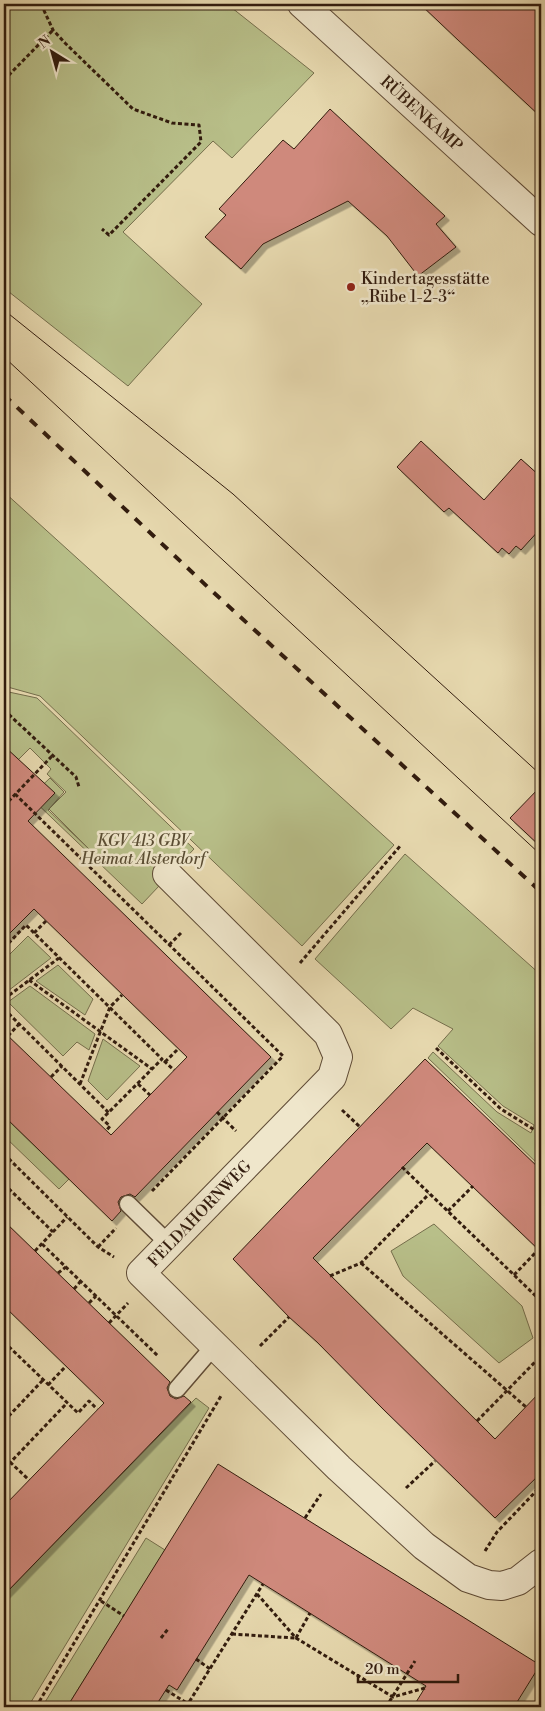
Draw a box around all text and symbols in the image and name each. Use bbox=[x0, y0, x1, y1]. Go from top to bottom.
north arrow bbox=[28, 28, 78, 78]
text: N bbox=[35, 32, 55, 53]
street label: RÜBENKAMP bbox=[376, 70, 468, 156]
place label: Kindertagesstätte „Rübe 1-2-3“ bbox=[361, 269, 490, 307]
marker: Kindertagesstätte „Rübe 1-2-3“ bbox=[345, 281, 357, 293]
park label: KGV 413 GBV Heimat Alsterdorf bbox=[80, 831, 209, 869]
street label: FELDAHORNWEG bbox=[144, 1156, 256, 1271]
scale bar bbox=[358, 1651, 458, 1683]
text: 20 m bbox=[365, 1660, 400, 1679]

